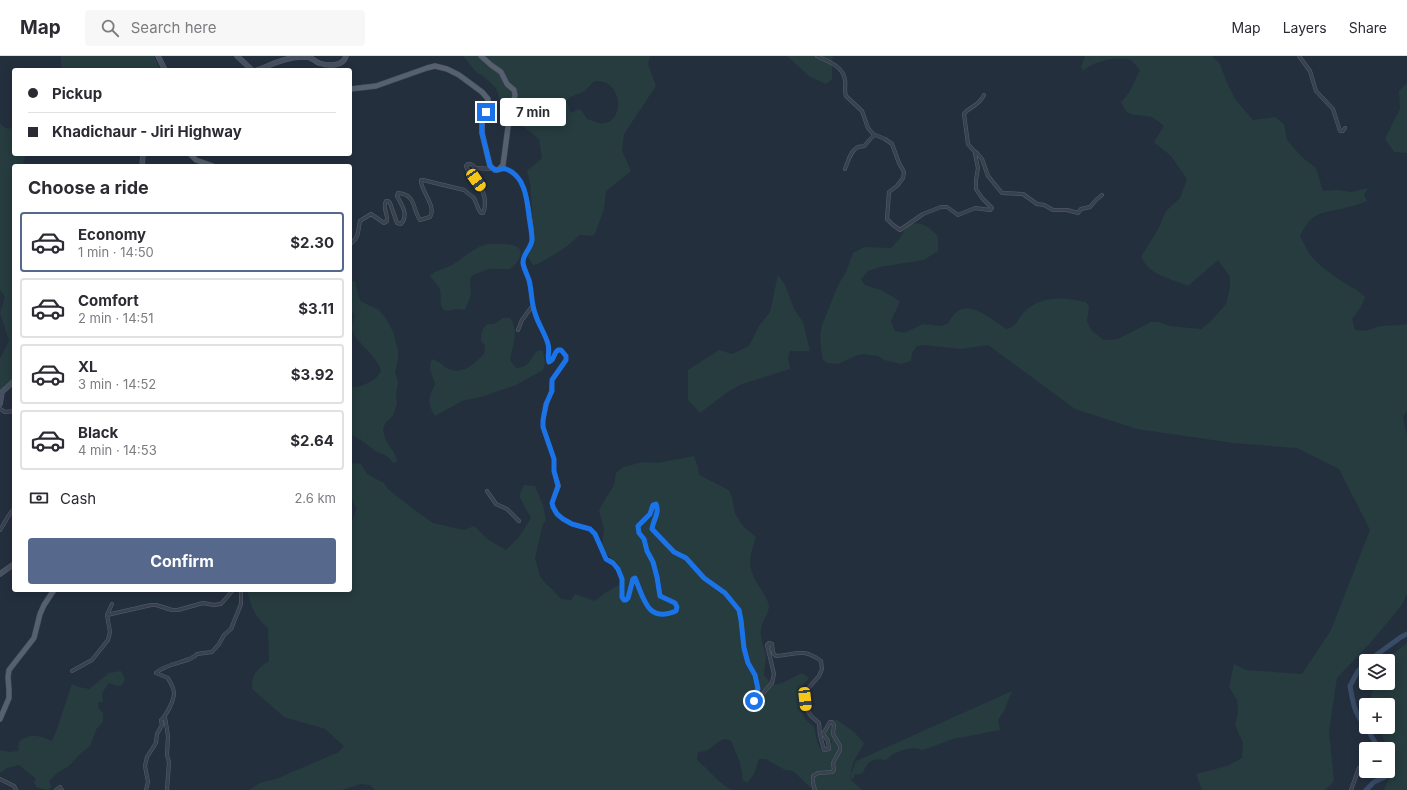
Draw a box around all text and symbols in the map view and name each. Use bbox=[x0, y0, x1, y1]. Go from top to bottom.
search box bbox=[85, 10, 365, 46]
text: Map bbox=[20, 16, 61, 39]
icon: search bbox=[99, 17, 121, 39]
text: Search here bbox=[131, 18, 216, 37]
text: Map bbox=[1232, 19, 1261, 36]
text: Layers bbox=[1283, 19, 1327, 36]
text: Share bbox=[1349, 19, 1387, 36]
text: Pickup bbox=[52, 84, 102, 103]
callout: 7 min bbox=[500, 98, 566, 126]
route end bbox=[477, 103, 495, 121]
text: 7 min bbox=[516, 104, 550, 120]
text: Khadichaur - Jiri Highway bbox=[52, 122, 242, 141]
car bbox=[464, 167, 488, 193]
text: Choose a ride bbox=[28, 177, 149, 198]
icon: car bbox=[30, 224, 66, 260]
text: Economy bbox=[78, 225, 146, 244]
text: $2.30 bbox=[290, 233, 334, 252]
text: 1 min · 14:50 bbox=[78, 244, 154, 260]
icon: car bbox=[30, 290, 66, 326]
text: Comfort bbox=[78, 291, 139, 310]
text: $3.11 bbox=[298, 299, 334, 318]
text: 2 min · 14:51 bbox=[78, 310, 153, 326]
icon: car bbox=[30, 356, 66, 392]
text: XL bbox=[78, 357, 98, 376]
text: $3.92 bbox=[291, 365, 334, 384]
text: 3 min · 14:52 bbox=[78, 376, 156, 392]
icon: car bbox=[30, 422, 66, 458]
text: Black bbox=[78, 423, 118, 442]
text: $2.64 bbox=[290, 431, 334, 450]
text: 4 min · 14:53 bbox=[78, 442, 157, 458]
icon: cash bbox=[28, 487, 50, 509]
text: Cash bbox=[60, 489, 96, 508]
text: 2.6 km bbox=[294, 490, 336, 506]
button: Confirm bbox=[28, 538, 336, 584]
map controls bbox=[1359, 654, 1395, 778]
button: layers bbox=[1359, 654, 1395, 690]
car bbox=[798, 686, 812, 712]
route start bbox=[745, 692, 763, 710]
button: + bbox=[1359, 698, 1395, 734]
button: − bbox=[1359, 742, 1395, 778]

